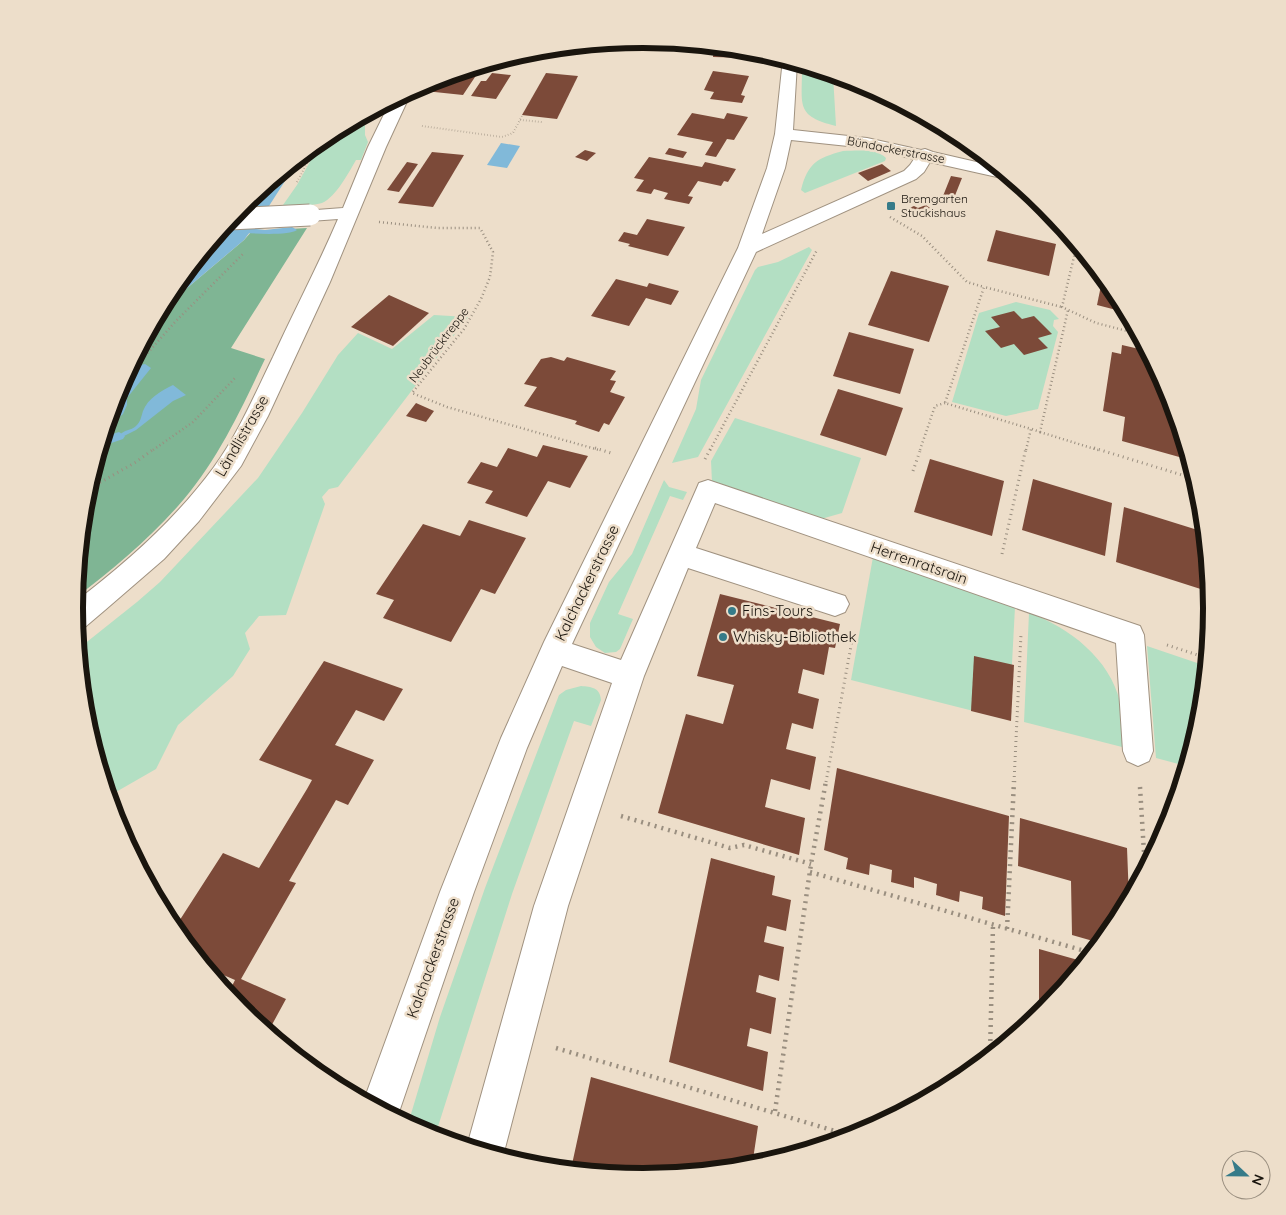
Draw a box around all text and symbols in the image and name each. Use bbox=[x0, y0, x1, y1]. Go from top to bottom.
street label: Bündackerstrasse bbox=[846, 133, 947, 166]
place label: Bremgarten Stuckishaus bbox=[901, 191, 968, 220]
marker: Bremgarten Stuckishaus bbox=[885, 200, 897, 212]
street label: Neubrücktreppe bbox=[405, 304, 472, 385]
street label: Ländlistrasse bbox=[211, 392, 273, 480]
street label: Kalchackerstrasse bbox=[550, 522, 623, 644]
street label: Herrenratsrain bbox=[868, 537, 970, 588]
place label: Fins-Tours bbox=[742, 601, 813, 620]
marker: Fins-Tours bbox=[726, 605, 738, 617]
place label: Whisky-Bibliothek bbox=[733, 627, 857, 646]
marker: Whisky-Bibliothek bbox=[717, 631, 729, 643]
street label: Kalchackerstrasse bbox=[402, 895, 463, 1021]
north arrow bbox=[1221, 1150, 1271, 1200]
text: N bbox=[1248, 1172, 1268, 1188]

